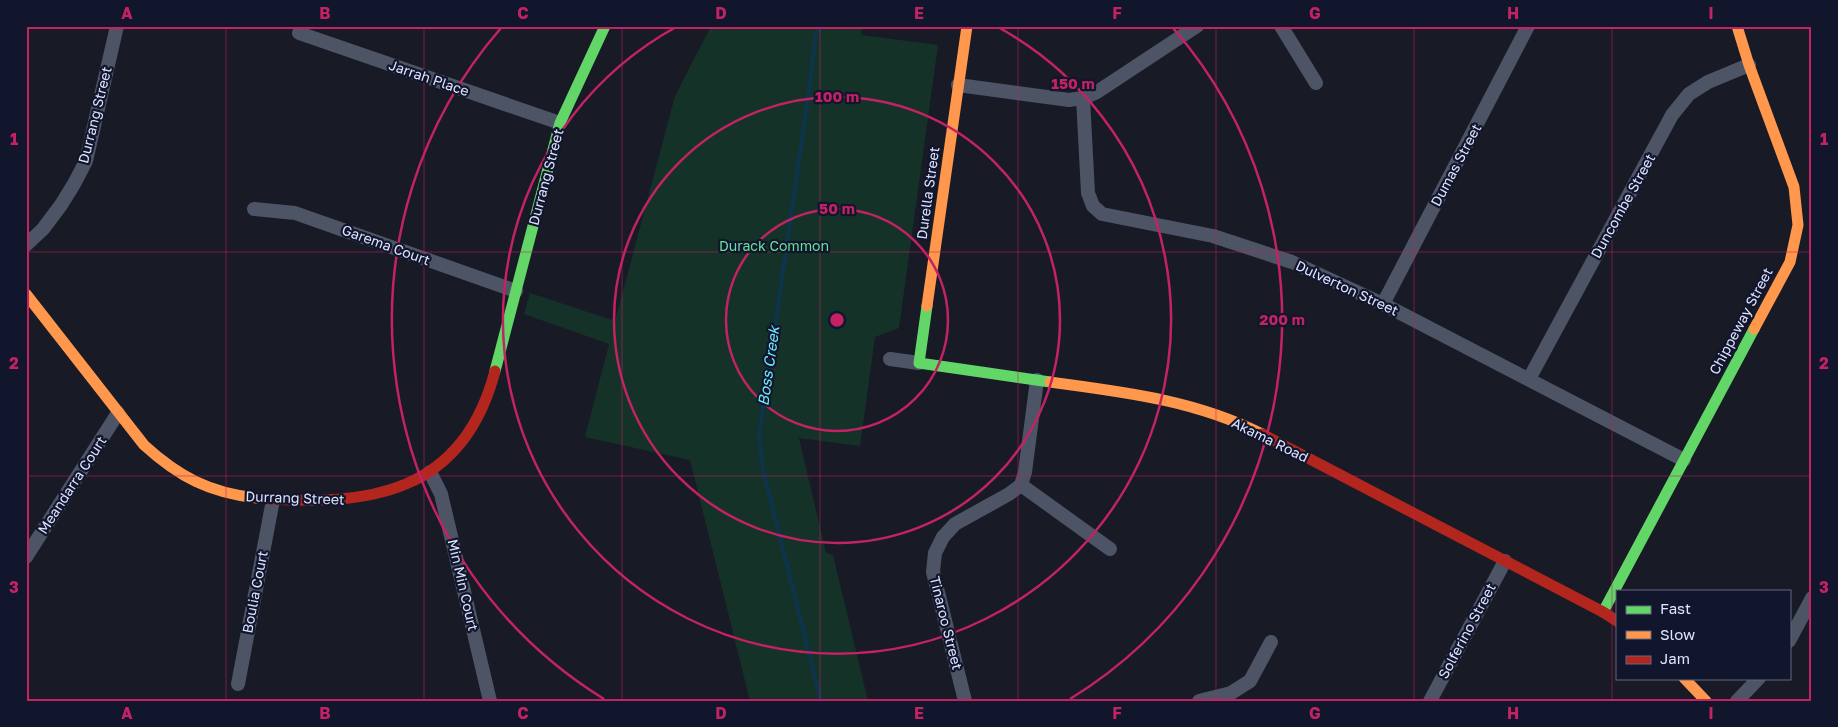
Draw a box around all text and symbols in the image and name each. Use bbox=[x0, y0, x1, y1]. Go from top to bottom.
text: A bbox=[121, 3, 133, 23]
text: B bbox=[319, 3, 331, 23]
text: C bbox=[517, 3, 529, 23]
text: D bbox=[715, 3, 727, 23]
text: E bbox=[914, 3, 924, 23]
text: F bbox=[1112, 3, 1122, 23]
text: G bbox=[1309, 3, 1321, 23]
text: H bbox=[1507, 3, 1519, 23]
text: I bbox=[1708, 3, 1714, 23]
street label: Jarrah Place bbox=[387, 56, 472, 99]
street label: Durrang Street bbox=[74, 65, 115, 165]
text: 150 m bbox=[1051, 74, 1095, 92]
text: 100 m bbox=[815, 87, 859, 105]
street label: Dumas Street bbox=[1427, 121, 1484, 209]
street label: Durrang Street bbox=[524, 127, 567, 227]
text: 1 bbox=[10, 129, 18, 149]
text: 1 bbox=[1820, 129, 1828, 149]
street label: Durella Street bbox=[913, 145, 942, 240]
street label: Duncombe Street bbox=[1587, 150, 1658, 261]
text: 50 m bbox=[819, 199, 855, 217]
street label: Garema Court bbox=[340, 221, 433, 268]
park label: Durack Common bbox=[719, 237, 829, 254]
street label: Dulverton Street bbox=[1293, 256, 1401, 319]
street label: Chippeway Street bbox=[1705, 264, 1776, 377]
text: 200 m bbox=[1259, 310, 1305, 328]
centre of rings bbox=[828, 311, 846, 329]
water label: Boss Creek bbox=[753, 323, 783, 407]
text: 2 bbox=[9, 353, 19, 373]
text: 2 bbox=[1819, 353, 1829, 373]
street label: Akama Road bbox=[1229, 414, 1311, 465]
street label: Meandarra Court bbox=[34, 433, 110, 537]
street label: Durrang Street bbox=[245, 487, 345, 508]
street label: Min Min Court bbox=[445, 537, 482, 632]
street label: Boulia Court bbox=[238, 549, 271, 635]
street label: Tinaroo Street bbox=[927, 574, 966, 672]
text: 3 bbox=[9, 577, 19, 597]
text: 3 bbox=[1819, 577, 1829, 597]
street label: Solferino Street bbox=[1434, 580, 1499, 681]
legend bbox=[1616, 590, 1790, 680]
text: Fast bbox=[1660, 599, 1691, 617]
text: Slow bbox=[1660, 625, 1695, 643]
text: Jam bbox=[1660, 649, 1690, 667]
text: A bbox=[121, 703, 133, 723]
text: B bbox=[319, 703, 331, 723]
text: C bbox=[517, 703, 529, 723]
text: D bbox=[715, 703, 727, 723]
text: E bbox=[914, 703, 924, 723]
text: F bbox=[1112, 703, 1122, 723]
text: G bbox=[1309, 703, 1321, 723]
text: H bbox=[1507, 703, 1519, 723]
text: I bbox=[1708, 703, 1714, 723]

